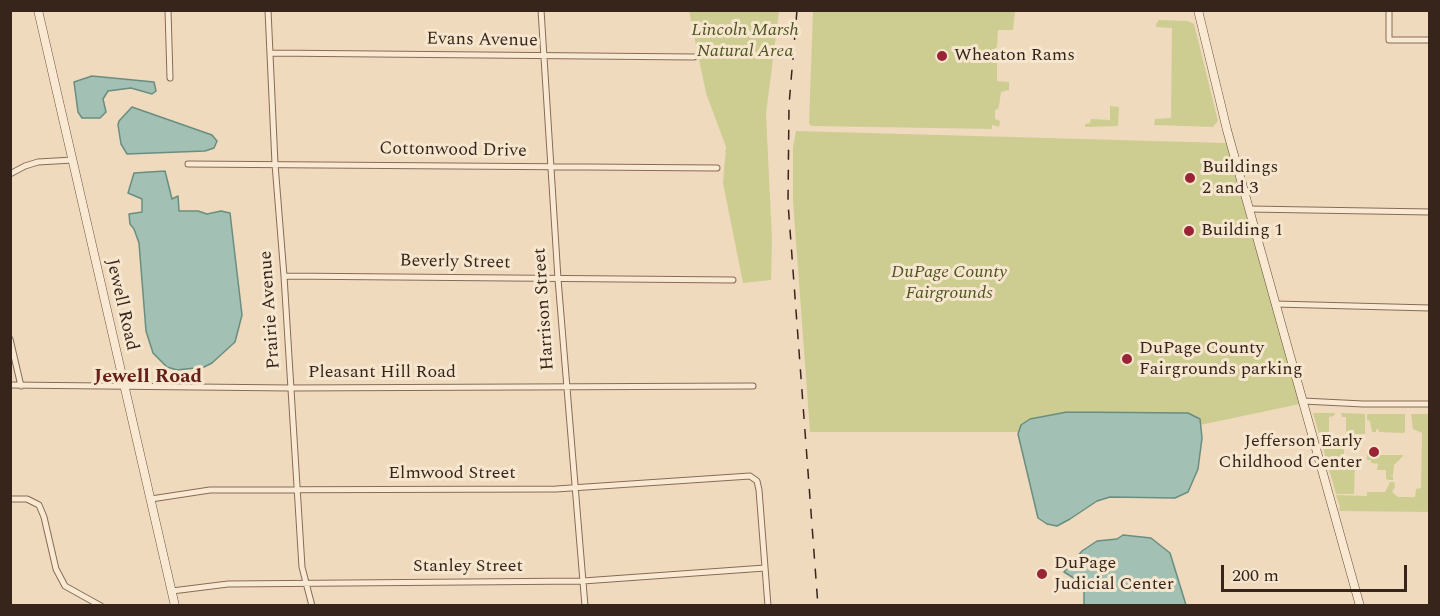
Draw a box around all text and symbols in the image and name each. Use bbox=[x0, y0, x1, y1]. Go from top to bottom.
park label: Lincoln Marsh Natural Area bbox=[691, 20, 799, 63]
street label: Evans Avenue bbox=[426, 29, 538, 53]
place label: Wheaton Rams bbox=[954, 45, 1075, 67]
marker: Wheaton Rams bbox=[935, 49, 949, 63]
street label: Cottonwood Drive bbox=[379, 139, 527, 163]
place label: Buildings 2 and 3 bbox=[1202, 157, 1278, 200]
marker: Buildings 2 and 3 bbox=[1183, 171, 1197, 185]
place label: Building 1 bbox=[1201, 220, 1283, 242]
marker: Building 1 bbox=[1182, 224, 1196, 238]
street label: Harrison Street bbox=[530, 247, 560, 371]
street label: Prairie Avenue bbox=[256, 250, 286, 370]
street label: Beverly Street bbox=[399, 251, 511, 275]
street label: Jewell Road bbox=[100, 257, 142, 353]
park label: DuPage County Fairgrounds bbox=[891, 262, 1007, 304]
place label: DuPage County Fairgrounds parking bbox=[1139, 338, 1302, 380]
marker: DuPage County Fairgrounds parking bbox=[1120, 352, 1134, 366]
street label: Pleasant Hill Road bbox=[308, 362, 456, 384]
district label: Jewell Road bbox=[94, 366, 202, 390]
place label: Jefferson Early Childhood Center bbox=[1218, 431, 1362, 474]
marker: Jefferson Early Childhood Center bbox=[1367, 445, 1381, 459]
street label: Elmwood Street bbox=[388, 463, 516, 485]
place label: DuPage Judicial Center bbox=[1054, 553, 1174, 596]
scale bar bbox=[1224, 553, 1410, 591]
street label: Stanley Street bbox=[413, 556, 523, 578]
text: 200 m bbox=[1232, 562, 1279, 589]
marker: DuPage Judicial Center bbox=[1035, 567, 1049, 581]

